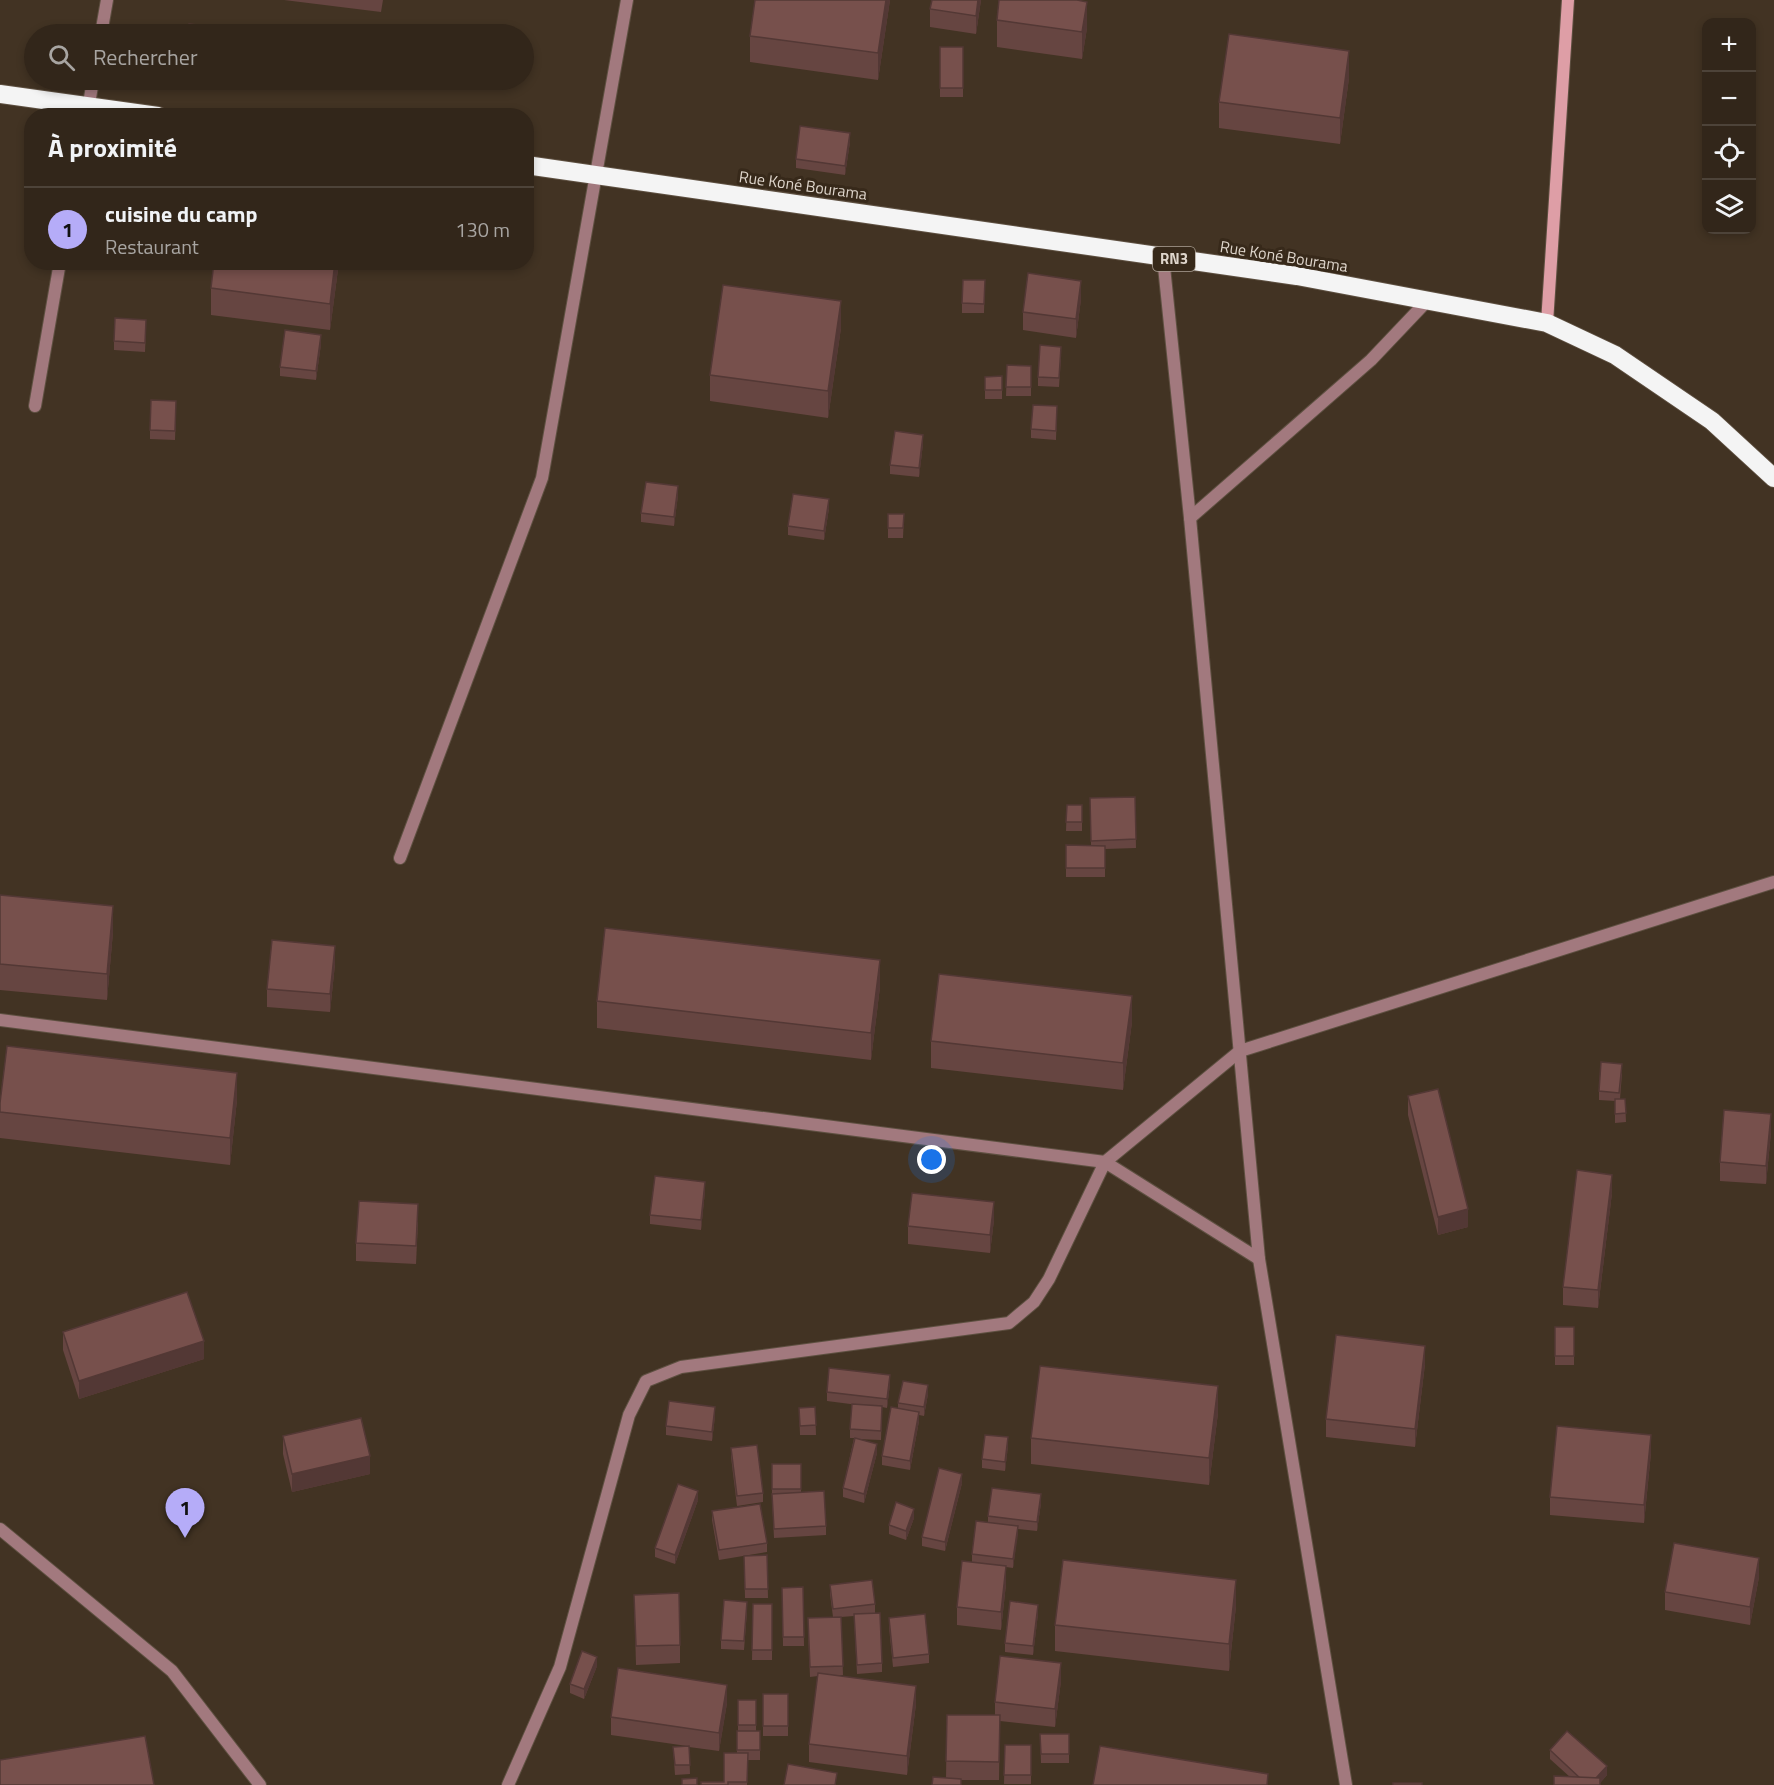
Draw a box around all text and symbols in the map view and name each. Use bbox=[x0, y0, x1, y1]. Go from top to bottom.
map controls bbox=[1702, 18, 1756, 234]
button: + bbox=[1702, 18, 1756, 72]
search box bbox=[24, 24, 534, 90]
text: Rechercher bbox=[93, 40, 198, 74]
icon: search bbox=[45, 41, 78, 74]
button: − bbox=[1702, 72, 1756, 126]
button: locate bbox=[1702, 126, 1756, 180]
text: À proximité bbox=[48, 128, 177, 167]
street label: Rue Koné Bourama bbox=[737, 164, 869, 206]
button: layers bbox=[1702, 180, 1756, 234]
text: cuisine du camp bbox=[105, 197, 258, 231]
text: 1 bbox=[62, 214, 73, 245]
text: 130 m bbox=[455, 214, 510, 245]
text: Restaurant bbox=[105, 231, 199, 262]
street label: Rue Koné Bourama bbox=[1218, 234, 1350, 278]
road number: RN3 bbox=[1153, 247, 1195, 271]
your location bbox=[917, 1145, 946, 1174]
pin: 1 bbox=[166, 1488, 204, 1538]

